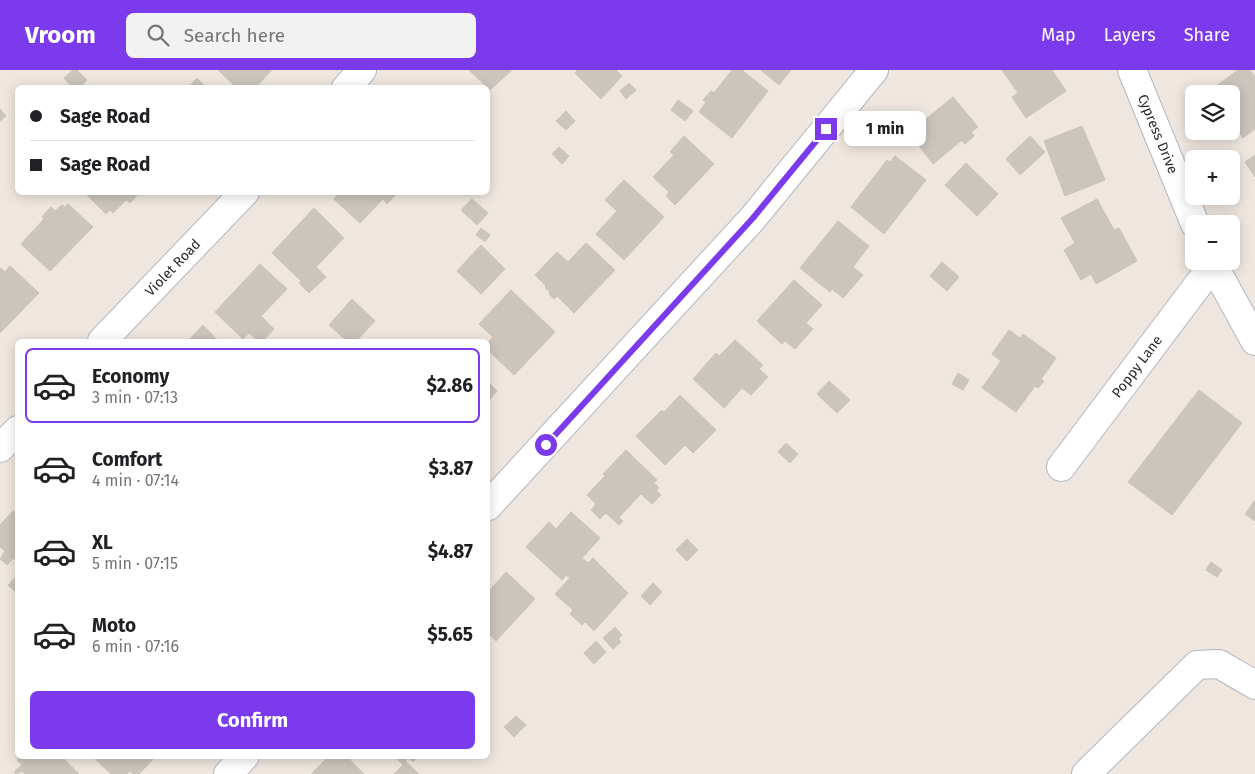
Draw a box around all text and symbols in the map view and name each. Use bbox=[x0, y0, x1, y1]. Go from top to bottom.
search box bbox=[126, 13, 476, 58]
text: Vroom bbox=[25, 21, 96, 49]
icon: search bbox=[144, 21, 172, 49]
text: Search here bbox=[184, 24, 285, 47]
text: Map bbox=[1041, 24, 1076, 46]
text: Layers bbox=[1104, 24, 1156, 46]
text: Share bbox=[1184, 24, 1230, 46]
map controls bbox=[1185, 85, 1240, 270]
button: layers bbox=[1185, 85, 1240, 140]
street label: Cypress Drive bbox=[1134, 92, 1182, 176]
text: Sage Road bbox=[60, 105, 150, 128]
callout: 1 min bbox=[844, 112, 926, 146]
route end bbox=[815, 118, 837, 140]
text: 1 min bbox=[866, 119, 904, 138]
button: + bbox=[1185, 150, 1240, 205]
text: Sage Road bbox=[60, 153, 150, 176]
button: − bbox=[1185, 215, 1240, 270]
street label: Violet Road bbox=[141, 235, 204, 300]
street label: Poppy Lane bbox=[1108, 332, 1166, 401]
icon: car bbox=[32, 363, 77, 408]
text: Economy bbox=[92, 365, 169, 388]
text: $2.86 bbox=[427, 374, 473, 397]
text: 3 min · 07:13 bbox=[92, 388, 178, 407]
route start bbox=[535, 434, 557, 456]
icon: car bbox=[32, 446, 77, 491]
text: Comfort bbox=[92, 448, 162, 471]
text: $3.87 bbox=[428, 457, 473, 480]
text: 4 min · 07:14 bbox=[92, 471, 179, 490]
icon: car bbox=[32, 529, 77, 574]
text: XL bbox=[92, 531, 113, 554]
text: $4.87 bbox=[428, 540, 473, 563]
text: 5 min · 07:15 bbox=[92, 554, 178, 573]
icon: car bbox=[32, 612, 77, 657]
text: Moto bbox=[92, 614, 136, 637]
text: $5.65 bbox=[427, 623, 473, 646]
text: 6 min · 07:16 bbox=[92, 637, 179, 656]
button: Confirm bbox=[30, 691, 475, 749]

